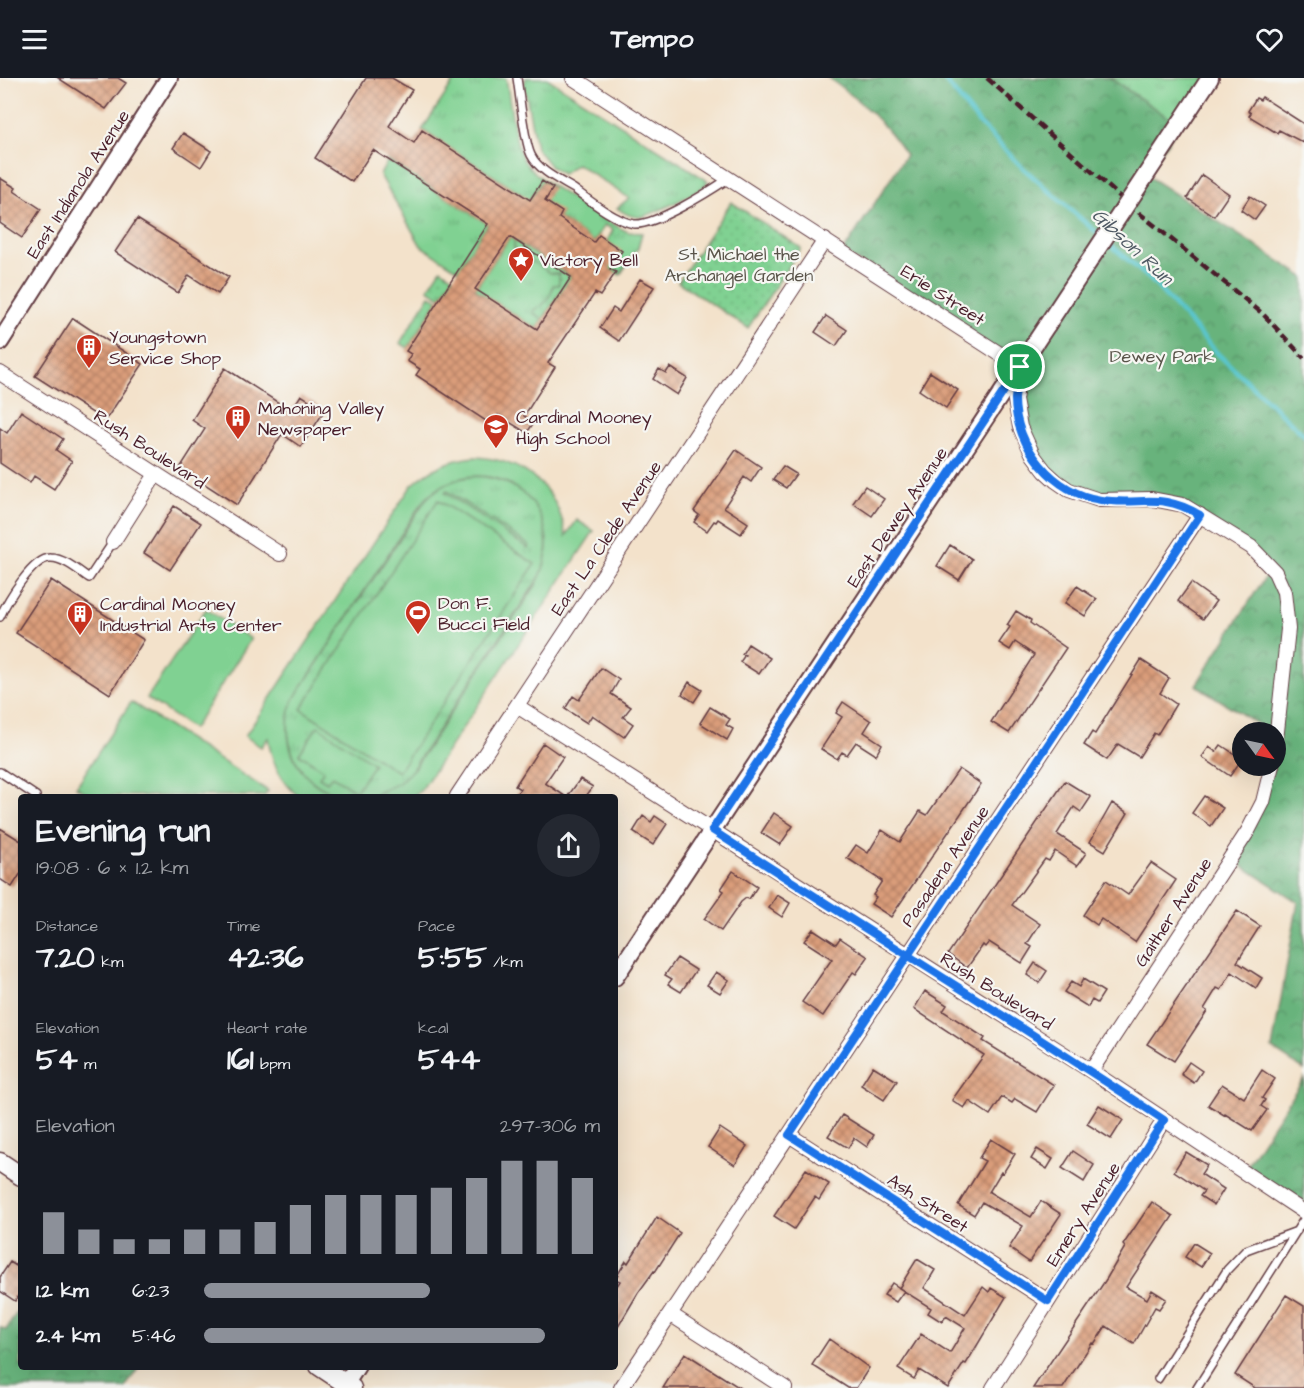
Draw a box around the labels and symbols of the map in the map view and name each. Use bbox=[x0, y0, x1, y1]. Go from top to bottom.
street label: East Indianola Avenue bbox=[21, 105, 136, 264]
water label: Gibson Run bbox=[1086, 202, 1181, 293]
park label: St. Michael the Archangel Garden bbox=[665, 242, 813, 289]
place icon: Victory Bell bbox=[506, 245, 536, 283]
place label: Victory Bell bbox=[540, 248, 638, 274]
street label: Erie Street bbox=[896, 259, 990, 332]
place label: Youngstown Service Shop bbox=[109, 325, 221, 371]
building icon: Youngstown Service Shop bbox=[74, 332, 104, 370]
pin bbox=[994, 341, 1045, 392]
park label: Dewey Park bbox=[1110, 344, 1214, 370]
place label: Mahoning Valley Newspaper bbox=[258, 396, 384, 442]
building icon: Mahoning Valley Newspaper bbox=[223, 403, 253, 441]
street label: Rush Boulevard bbox=[89, 404, 211, 495]
place label: Cardinal Mooney High School bbox=[516, 405, 652, 452]
school or university icon: Cardinal Mooney High School bbox=[481, 412, 511, 450]
street label: East Dewey Avenue bbox=[841, 442, 955, 593]
street label: East La Clede Avenue bbox=[545, 456, 668, 621]
place label: Don F. Bucci Field bbox=[438, 591, 530, 637]
place label: Cardinal Mooney Industrial Arts Center bbox=[100, 592, 282, 638]
sports icon: Don F. Bucci Field bbox=[403, 598, 433, 636]
building icon: Cardinal Mooney Industrial Arts Center bbox=[65, 599, 95, 637]
north arrow bbox=[1232, 722, 1286, 776]
street label: Pasadena Avenue bbox=[895, 800, 996, 932]
street label: Gaither Avenue bbox=[1129, 852, 1218, 972]
street label: Rush Boulevard bbox=[935, 947, 1058, 1036]
street label: Emery Avenue bbox=[1040, 1157, 1128, 1272]
street label: Ash Street bbox=[882, 1168, 974, 1239]

